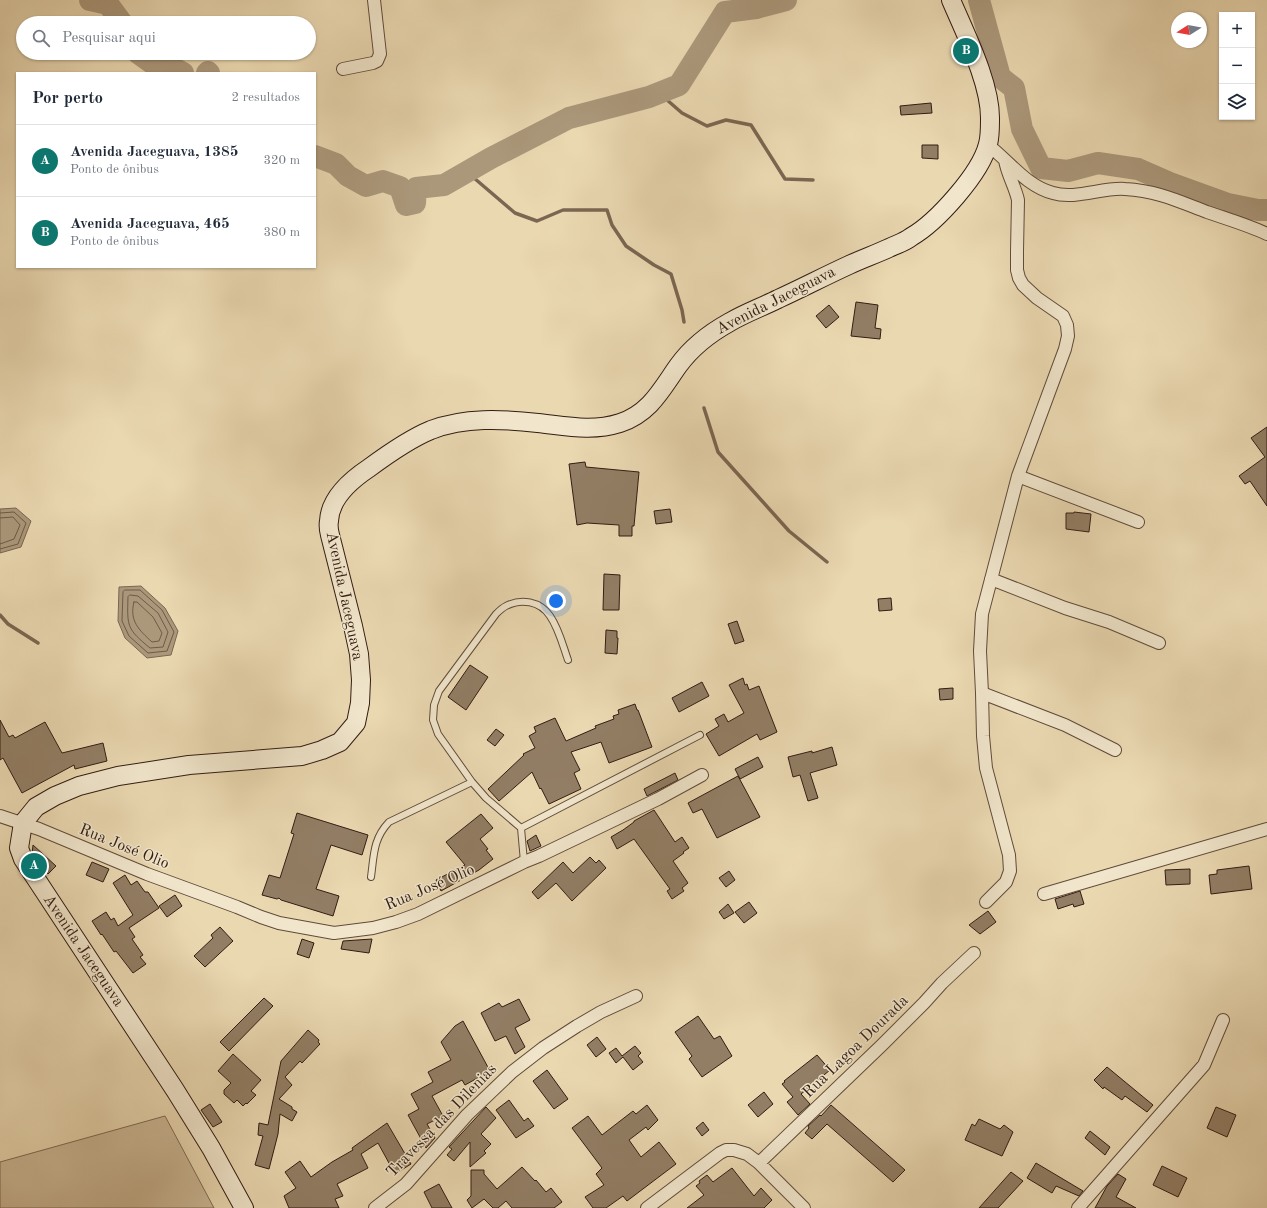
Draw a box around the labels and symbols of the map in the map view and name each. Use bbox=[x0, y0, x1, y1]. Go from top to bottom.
north arrow bbox=[1171, 12, 1207, 48]
pin: B bbox=[953, 36, 979, 66]
street label: Avenida Jaceguava bbox=[714, 264, 838, 338]
street label: Avenida Jaceguava bbox=[323, 530, 365, 662]
your location bbox=[546, 591, 566, 611]
street label: Rua José Olio bbox=[77, 822, 171, 872]
pin: A bbox=[21, 851, 47, 881]
street label: Rua José Olio bbox=[383, 862, 477, 914]
street label: Avenida Jaceguava bbox=[40, 892, 126, 1010]
street label: Rua Lagoa Dourada bbox=[800, 993, 912, 1101]
street label: Travessa das Dilenias bbox=[384, 1061, 500, 1181]

